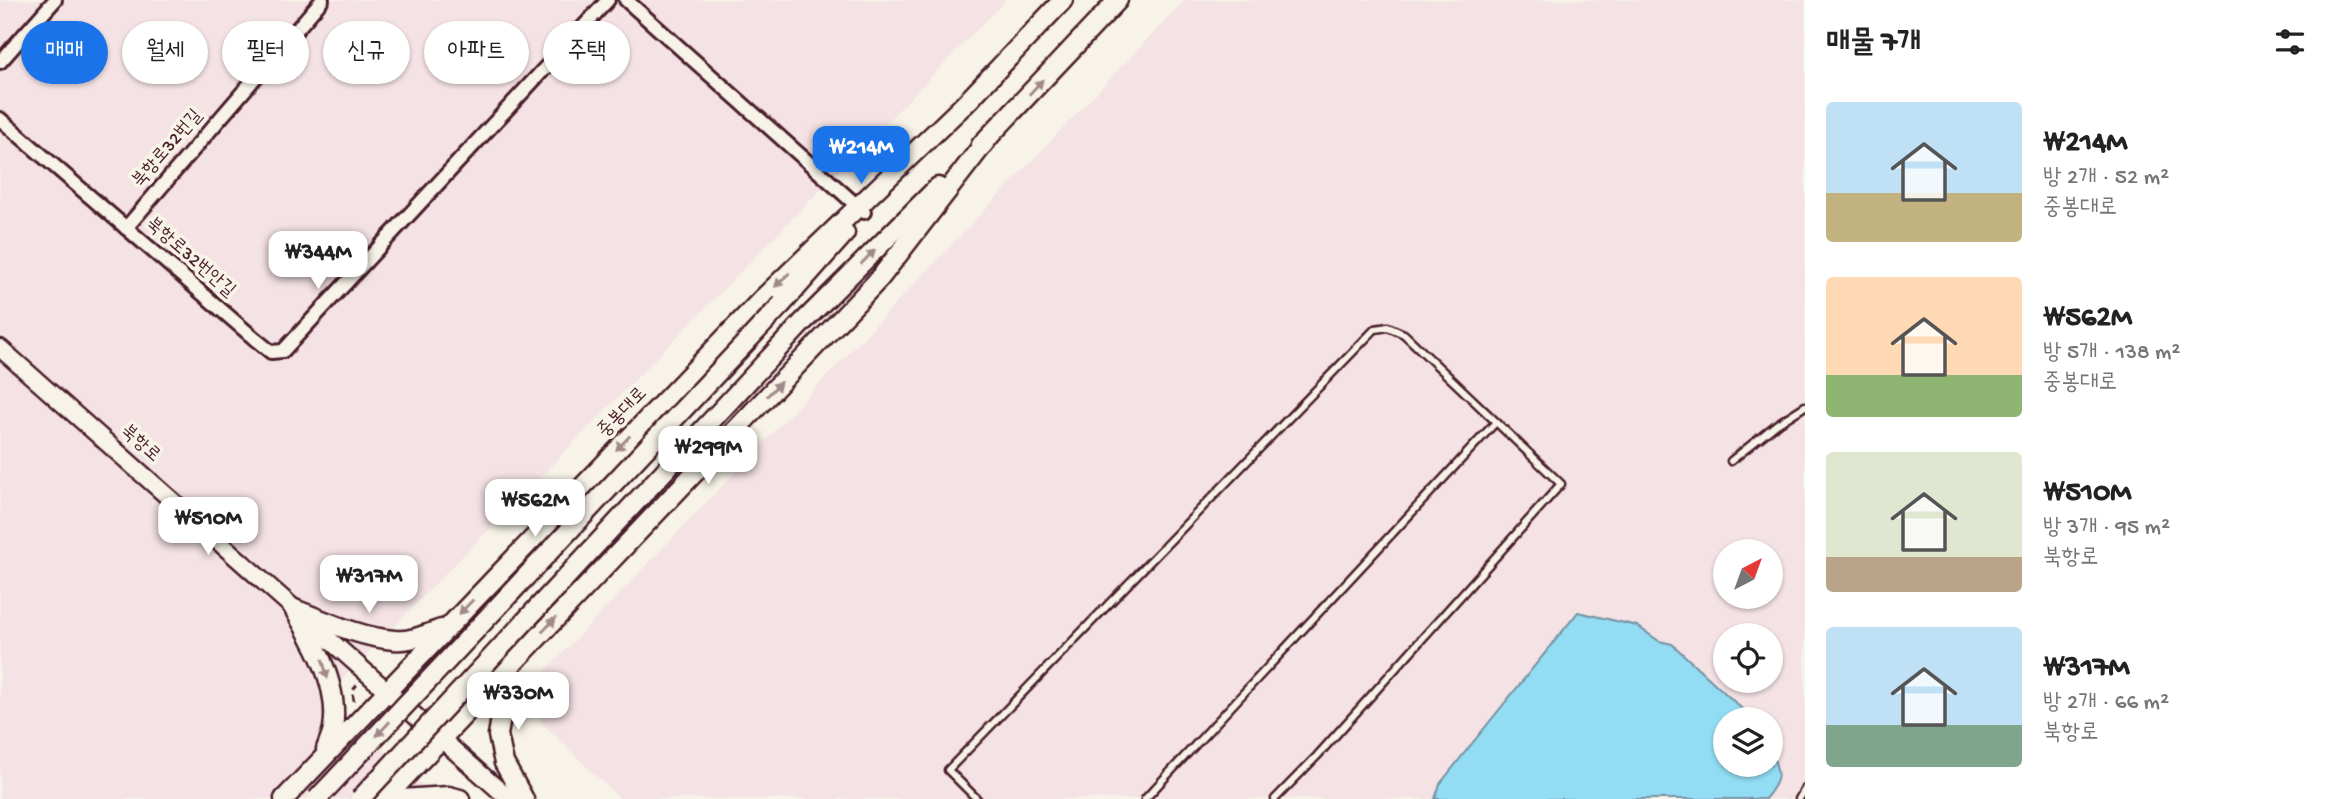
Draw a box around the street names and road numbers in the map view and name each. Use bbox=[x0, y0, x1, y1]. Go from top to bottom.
street label: 북항로32번길 bbox=[128, 105, 208, 193]
street label: 북항로32번안길 bbox=[141, 213, 239, 303]
street label: 중봉대로 bbox=[593, 383, 653, 443]
street label: 북항로 bbox=[115, 420, 165, 468]

